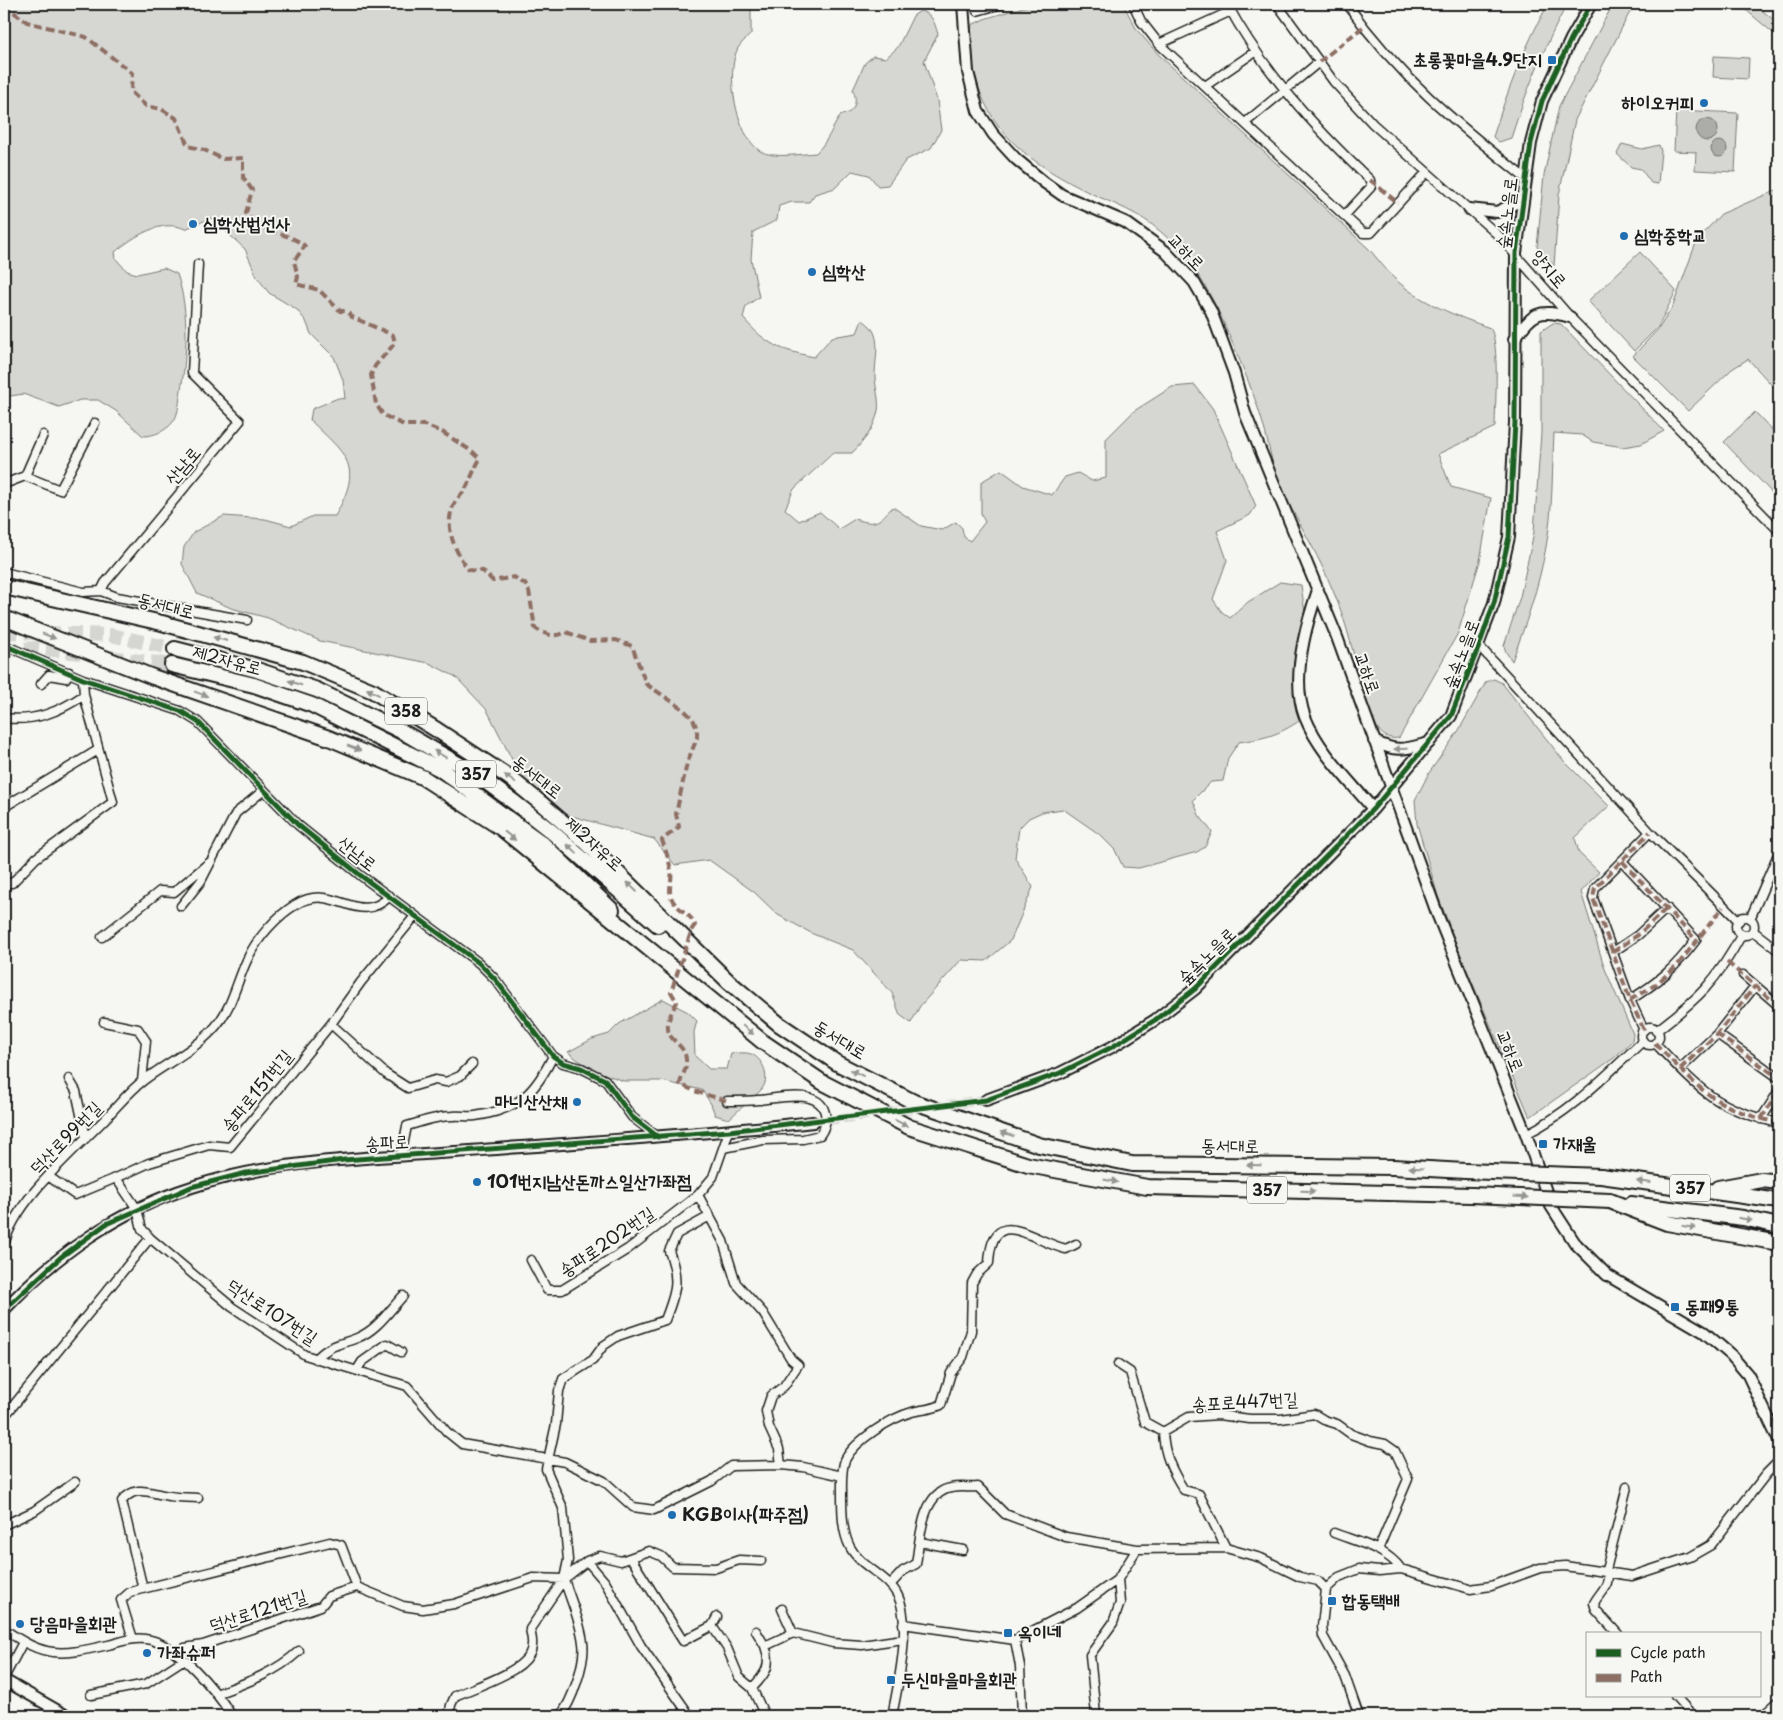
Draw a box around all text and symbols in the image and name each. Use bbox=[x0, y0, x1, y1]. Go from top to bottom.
place label: 초롱꽃마을4.9단지 bbox=[1413, 45, 1542, 72]
marker: 초롱꽃마을4.9단지 bbox=[1546, 54, 1558, 66]
place label: 하이오커피 bbox=[1622, 88, 1694, 115]
marker: 하이오커피 bbox=[1698, 97, 1710, 109]
street label: 숲속노을로 bbox=[1488, 175, 1523, 250]
place label: 심학산법선사 bbox=[203, 209, 290, 236]
marker: 심학산법선사 bbox=[187, 218, 199, 230]
place label: 심학중학교 bbox=[1634, 221, 1706, 248]
street label: 교하로 bbox=[1162, 226, 1212, 276]
marker: 심학중학교 bbox=[1618, 230, 1630, 242]
street label: 양지로 bbox=[1526, 243, 1574, 293]
place label: 심학산 bbox=[822, 257, 866, 284]
marker: 심학산 bbox=[806, 266, 818, 278]
street label: 산남로 bbox=[158, 440, 206, 490]
street label: 동서대로 bbox=[135, 584, 198, 625]
street label: 숲속노을로 bbox=[1434, 615, 1485, 692]
one-way arrow bbox=[42, 632, 57, 640]
one-way arrow bbox=[212, 635, 227, 643]
street label: 제2자유로 bbox=[190, 636, 265, 681]
street label: 교하로 bbox=[1348, 647, 1389, 698]
one-way arrow bbox=[287, 678, 302, 686]
one-way arrow bbox=[366, 688, 380, 696]
one-way arrow bbox=[194, 690, 209, 698]
road number: 358 bbox=[385, 698, 427, 724]
one-way arrow bbox=[347, 744, 362, 752]
one-way arrow bbox=[1392, 745, 1408, 753]
street label: 동서대로 bbox=[507, 747, 569, 804]
one-way arrow bbox=[434, 749, 447, 758]
road number: 357 bbox=[456, 761, 496, 788]
one-way arrow bbox=[503, 774, 517, 784]
street label: 제2자유로 bbox=[560, 809, 630, 877]
street label: 산남로 bbox=[332, 829, 383, 877]
one-way arrow bbox=[503, 830, 516, 841]
one-way arrow bbox=[566, 843, 578, 855]
one-way arrow bbox=[626, 881, 638, 893]
street label: 숲속노을로 bbox=[1171, 920, 1241, 990]
street label: 동서대로 bbox=[809, 1012, 873, 1065]
one-way arrow bbox=[741, 1025, 754, 1036]
street label: 교하로 bbox=[1491, 1025, 1532, 1076]
street label: 송파로151번길 bbox=[214, 1042, 298, 1137]
one-way arrow bbox=[849, 1069, 864, 1077]
place label: 마니산산채 bbox=[495, 1087, 568, 1114]
street label: 덕산로99번길 bbox=[23, 1094, 107, 1180]
marker: 마니산산채 bbox=[571, 1096, 583, 1108]
one-way arrow bbox=[894, 1119, 909, 1127]
street label: 송파로 bbox=[364, 1127, 410, 1156]
place label: 가재울 bbox=[1553, 1129, 1596, 1156]
one-way arrow bbox=[999, 1130, 1014, 1138]
street label: 동서대로 bbox=[1201, 1130, 1259, 1159]
marker: 가재울 bbox=[1537, 1138, 1549, 1150]
one-way arrow bbox=[1246, 1161, 1262, 1169]
one-way arrow bbox=[1408, 1164, 1424, 1172]
place label: 101번지남산돈까스일산가좌점 bbox=[487, 1167, 692, 1194]
road number: 357 bbox=[1670, 1174, 1710, 1202]
marker: 101번지남산돈까스일산가좌점 bbox=[471, 1176, 483, 1188]
road number: 357 bbox=[1247, 1176, 1287, 1204]
one-way arrow bbox=[1103, 1177, 1119, 1185]
one-way arrow bbox=[1636, 1178, 1652, 1186]
one-way arrow bbox=[1300, 1187, 1316, 1195]
one-way arrow bbox=[1513, 1194, 1529, 1202]
street label: 송파로202번길 bbox=[553, 1198, 660, 1283]
one-way arrow bbox=[1738, 1216, 1754, 1224]
one-way arrow bbox=[1682, 1224, 1698, 1232]
street label: 덕산로107번길 bbox=[222, 1271, 324, 1351]
place label: 동패9통 bbox=[1685, 1292, 1739, 1319]
marker: 동패9통 bbox=[1669, 1301, 1681, 1313]
street label: 송포로447번길 bbox=[1191, 1384, 1299, 1417]
place label: KGB이사(파주점) bbox=[682, 1500, 809, 1527]
marker: KGB이사(파주점) bbox=[666, 1509, 678, 1521]
street label: 덕산로121번길 bbox=[205, 1581, 310, 1638]
place label: 합동택배 bbox=[1341, 1586, 1400, 1613]
marker: 합동택배 bbox=[1326, 1595, 1338, 1607]
place label: 당음마을회관 bbox=[30, 1609, 117, 1636]
marker: 당음마을회관 bbox=[14, 1618, 26, 1630]
place label: 옥이네 bbox=[1018, 1618, 1061, 1645]
marker: 옥이네 bbox=[1002, 1627, 1014, 1639]
legend bbox=[1586, 1632, 1760, 1698]
place label: 가좌슈퍼 bbox=[157, 1638, 215, 1665]
text: Cycle path bbox=[1630, 1640, 1706, 1663]
marker: 가좌슈퍼 bbox=[141, 1647, 153, 1659]
text: Path bbox=[1630, 1664, 1662, 1687]
place label: 두신마을마을회관 bbox=[901, 1665, 1017, 1692]
marker: 두신마을마을회관 bbox=[885, 1674, 897, 1686]

